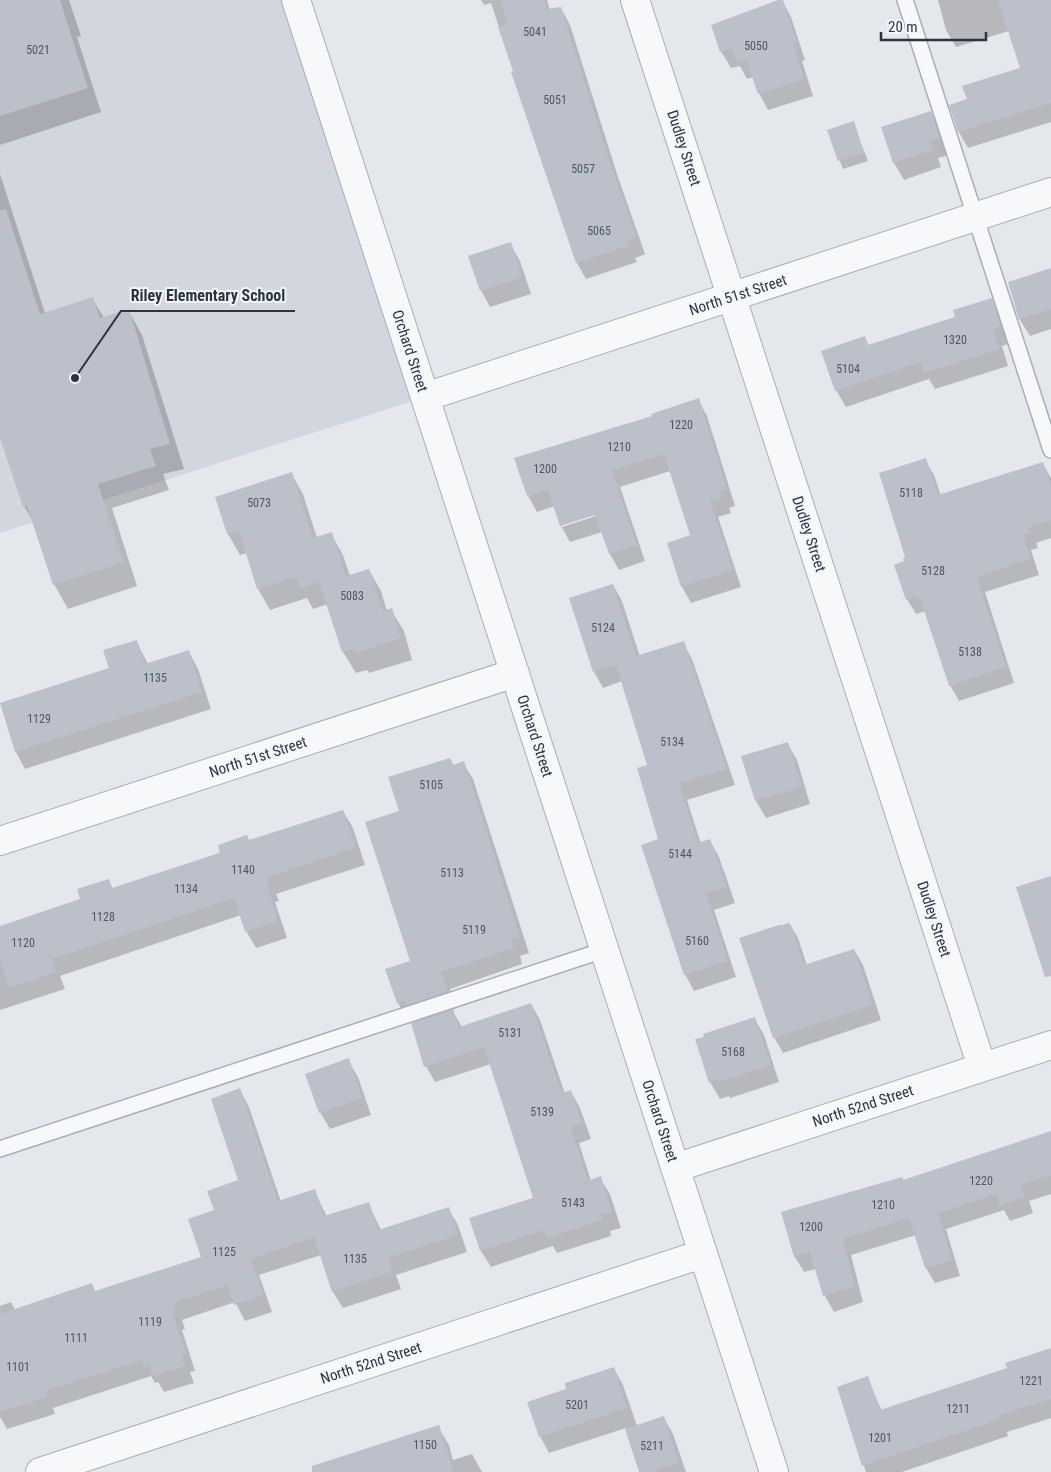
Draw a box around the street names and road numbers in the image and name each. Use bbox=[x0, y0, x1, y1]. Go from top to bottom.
street label: Dudley Street bbox=[663, 108, 705, 188]
street label: North 51st Street bbox=[687, 271, 789, 319]
street label: Orchard Street bbox=[388, 308, 432, 394]
street label: Dudley Street bbox=[788, 494, 830, 574]
street label: Orchard Street bbox=[513, 693, 557, 779]
street label: North 51st Street bbox=[207, 733, 309, 781]
street label: Dudley Street bbox=[913, 879, 955, 959]
street label: Orchard Street bbox=[638, 1078, 682, 1164]
street label: North 52nd Street bbox=[810, 1081, 916, 1131]
street label: North 52nd Street bbox=[318, 1338, 424, 1388]

